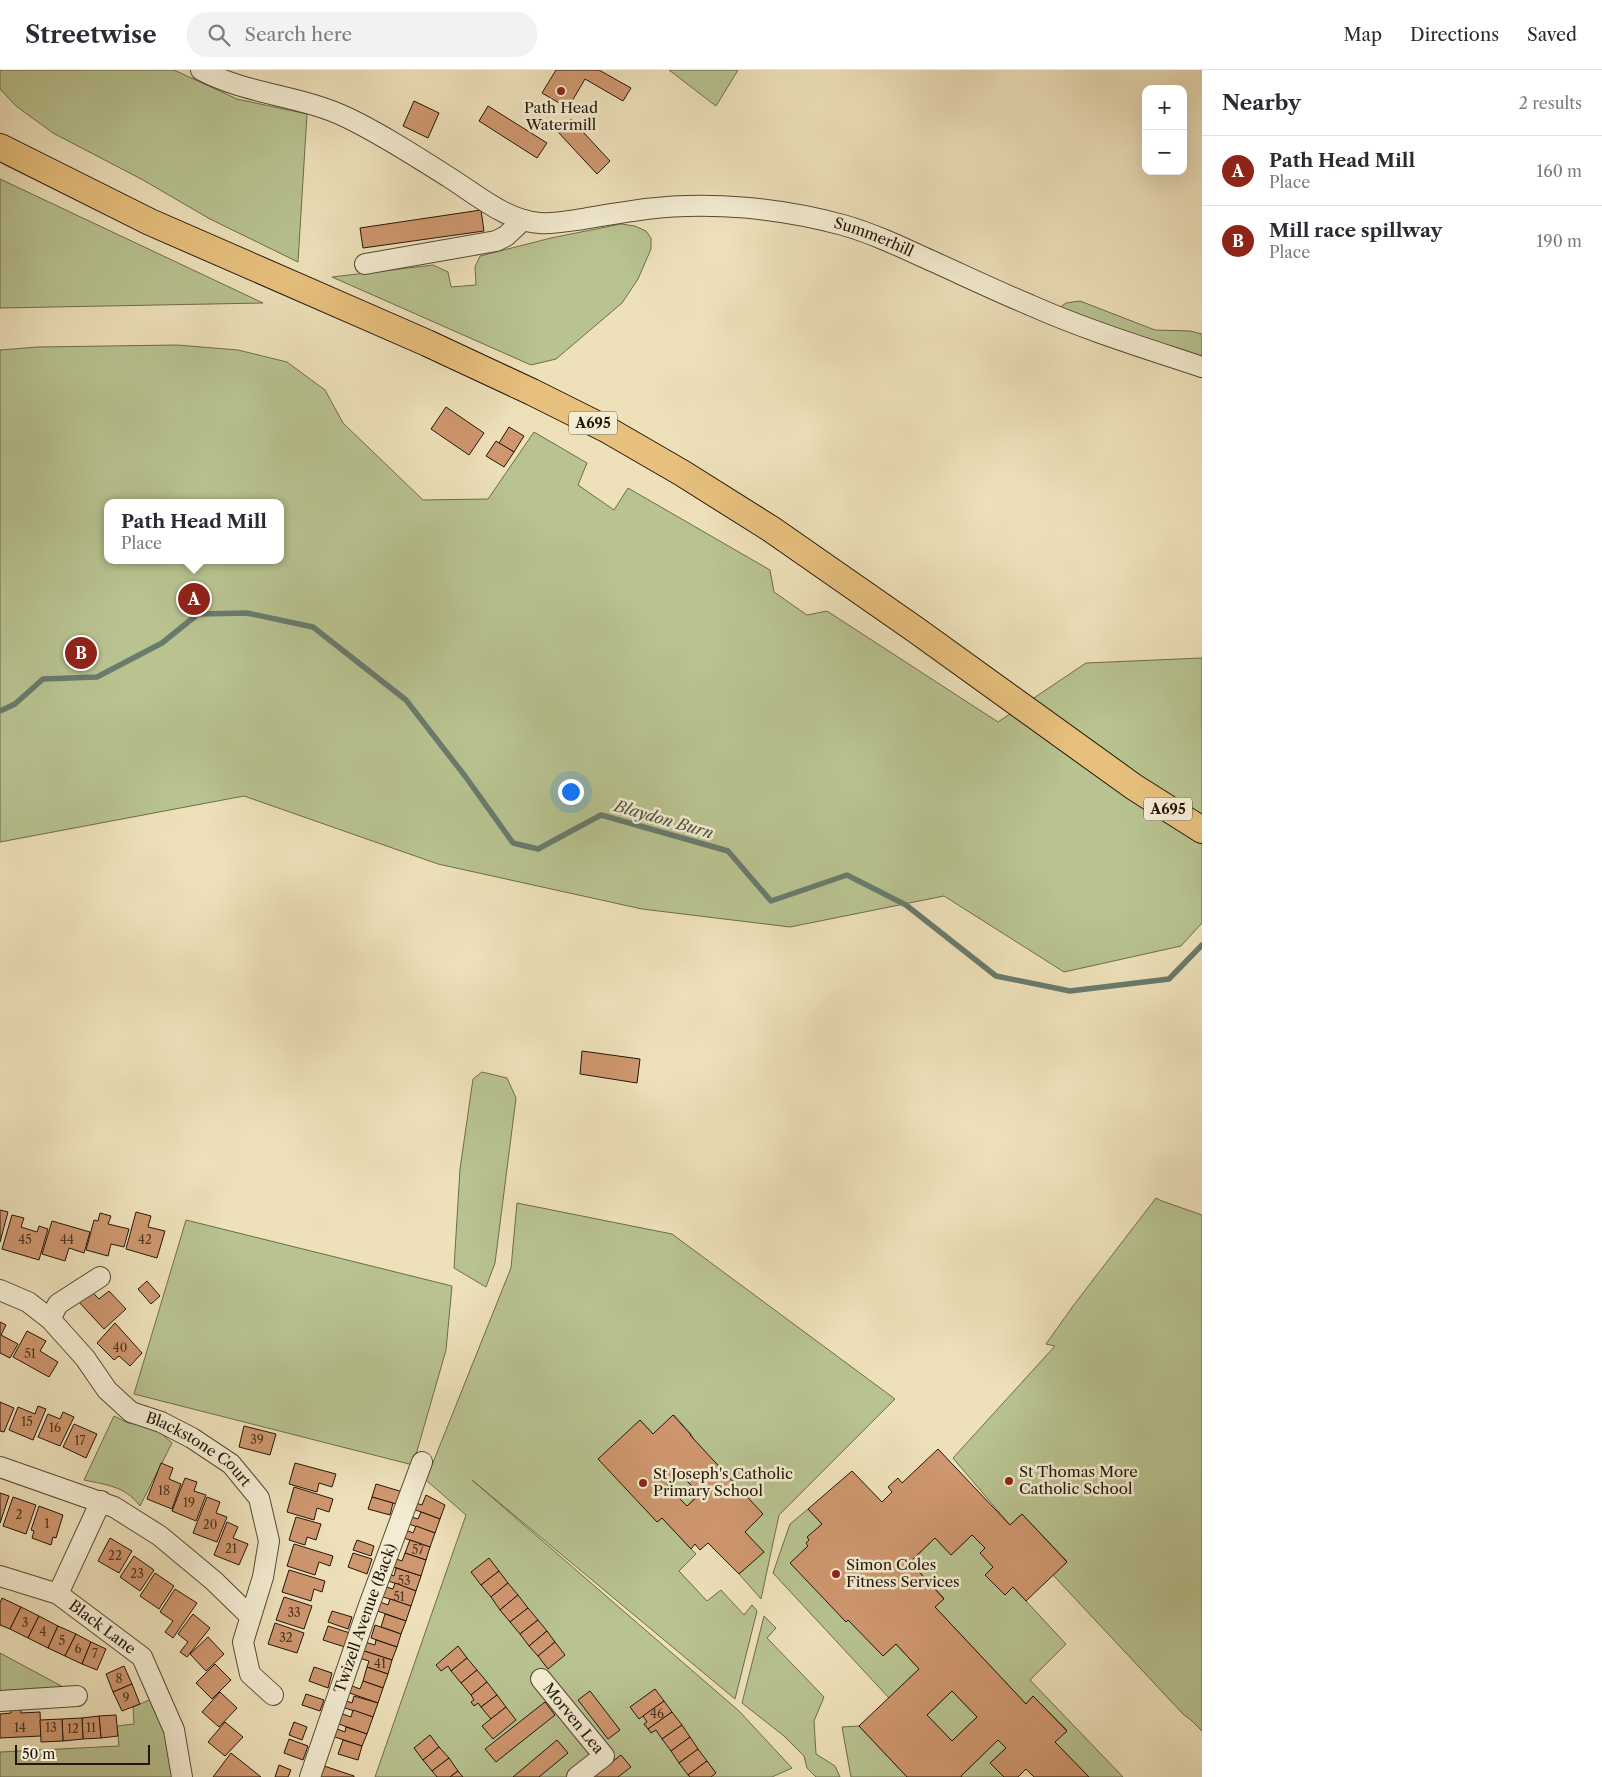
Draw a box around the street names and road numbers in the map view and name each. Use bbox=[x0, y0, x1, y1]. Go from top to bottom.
street label: Summerhill bbox=[832, 213, 917, 261]
road number: A695 bbox=[569, 412, 617, 434]
road number: A695 bbox=[1144, 798, 1192, 821]
street label: Blackstone Court bbox=[143, 1408, 256, 1491]
street label: Twizell Avenue (Back) bbox=[330, 1541, 400, 1696]
street label: Black Lane bbox=[65, 1596, 140, 1658]
street label: Morven Lea bbox=[539, 1679, 608, 1758]

